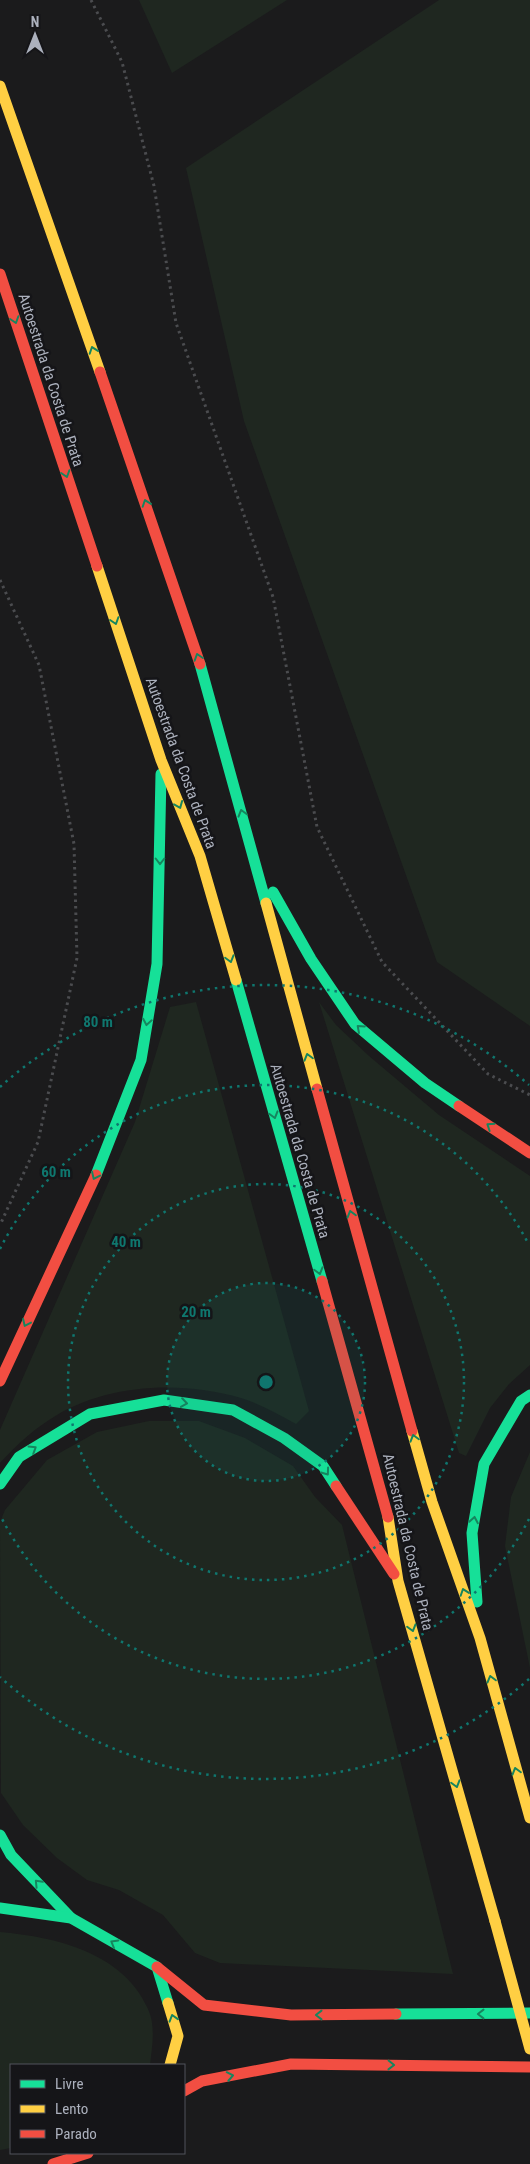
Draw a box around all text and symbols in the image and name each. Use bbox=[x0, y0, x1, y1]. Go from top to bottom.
north arrow bbox=[10, 10, 60, 60]
text: N bbox=[31, 14, 39, 30]
street label: Autoestrada da Costa de Prata bbox=[15, 291, 87, 469]
one-way arrow bbox=[10, 315, 20, 324]
one-way arrow bbox=[89, 346, 99, 354]
one-way arrow bbox=[61, 469, 71, 478]
one-way arrow bbox=[141, 499, 151, 508]
one-way arrow bbox=[109, 617, 119, 625]
one-way arrow bbox=[194, 653, 204, 662]
street label: Autoestrada da Costa de Prata bbox=[142, 675, 220, 851]
one-way arrow bbox=[173, 800, 183, 809]
one-way arrow bbox=[238, 810, 248, 818]
one-way arrow bbox=[155, 858, 165, 865]
one-way arrow bbox=[224, 954, 234, 962]
text: 80 m bbox=[83, 1013, 113, 1031]
one-way arrow bbox=[143, 1018, 153, 1027]
one-way arrow bbox=[357, 1025, 366, 1034]
one-way arrow bbox=[303, 1054, 313, 1062]
street label: Autoestrada da Costa de Prata bbox=[266, 1062, 334, 1240]
one-way arrow bbox=[269, 1110, 279, 1119]
one-way arrow bbox=[486, 1123, 495, 1132]
text: 60 m bbox=[41, 1163, 71, 1181]
one-way arrow bbox=[91, 1171, 101, 1180]
one-way arrow bbox=[347, 1210, 357, 1218]
text: 40 m bbox=[111, 1233, 141, 1251]
one-way arrow bbox=[314, 1267, 324, 1275]
text: 20 m bbox=[181, 1303, 211, 1321]
one-way arrow bbox=[22, 1318, 32, 1327]
centre of rings bbox=[257, 1373, 275, 1391]
one-way arrow bbox=[180, 1397, 188, 1408]
one-way arrow bbox=[409, 1433, 420, 1442]
one-way arrow bbox=[27, 1445, 36, 1455]
street label: Autoestrada da Costa de Prata bbox=[379, 1452, 437, 1632]
one-way arrow bbox=[321, 1466, 329, 1475]
one-way arrow bbox=[469, 1516, 479, 1524]
one-way arrow bbox=[460, 1588, 470, 1597]
one-way arrow bbox=[406, 1623, 416, 1631]
one-way arrow bbox=[486, 1675, 497, 1684]
one-way arrow bbox=[512, 1767, 522, 1776]
one-way arrow bbox=[451, 1779, 461, 1788]
one-way arrow bbox=[35, 1879, 44, 1888]
one-way arrow bbox=[111, 1939, 120, 1949]
one-way arrow bbox=[477, 2009, 485, 2019]
one-way arrow bbox=[315, 2010, 322, 2020]
one-way arrow bbox=[168, 2015, 178, 2023]
one-way arrow bbox=[388, 2060, 395, 2070]
legend bbox=[10, 2064, 185, 2154]
one-way arrow bbox=[225, 2071, 234, 2082]
text: Livre bbox=[55, 2075, 83, 2093]
text: Lento bbox=[55, 2100, 88, 2118]
text: Parado bbox=[55, 2125, 97, 2143]

